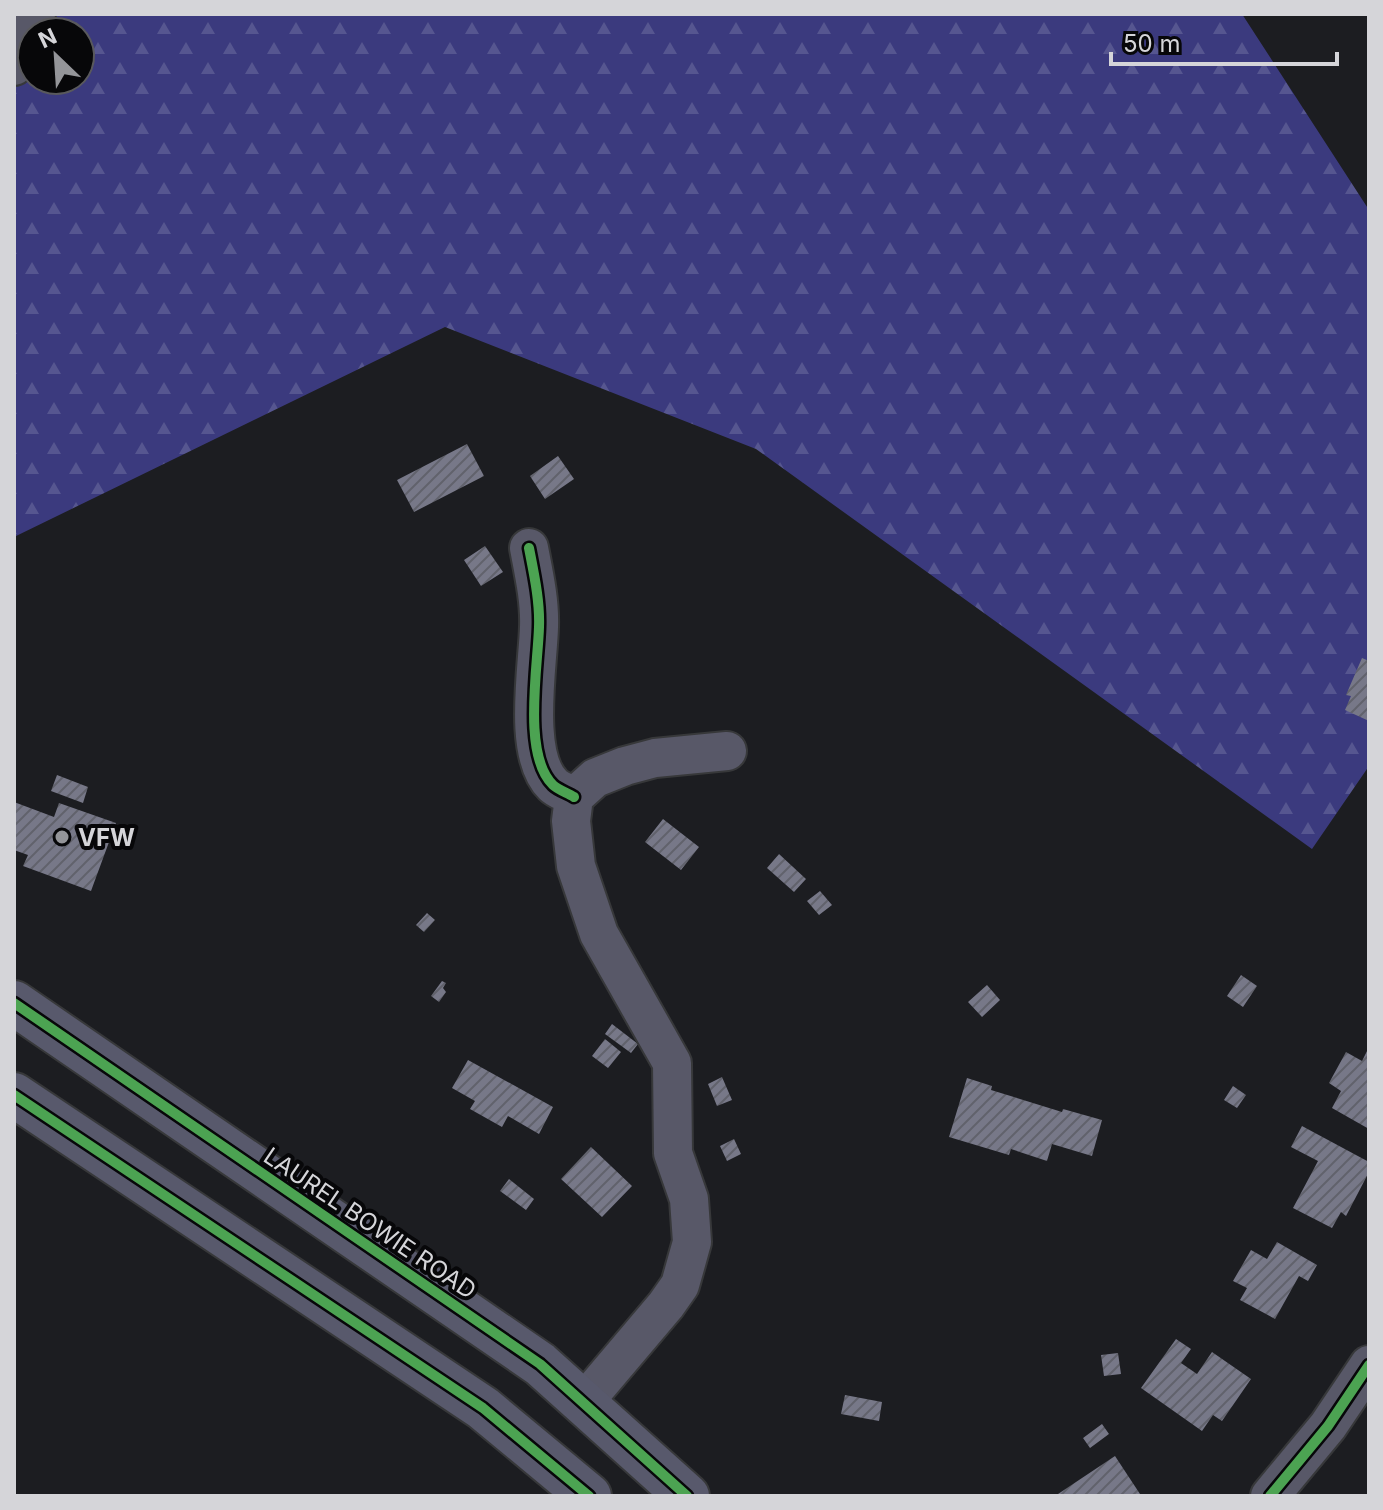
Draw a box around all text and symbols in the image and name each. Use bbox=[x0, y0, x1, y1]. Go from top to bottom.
north arrow bbox=[16, 16, 96, 96]
scale bar bbox=[1111, 16, 1337, 66]
text: N bbox=[34, 23, 61, 53]
text: 50 m bbox=[1123, 29, 1181, 58]
place label: VFW bbox=[78, 823, 135, 852]
marker: VFW bbox=[53, 828, 71, 846]
street label: LAUREL BOWIE ROAD bbox=[258, 1141, 482, 1305]

